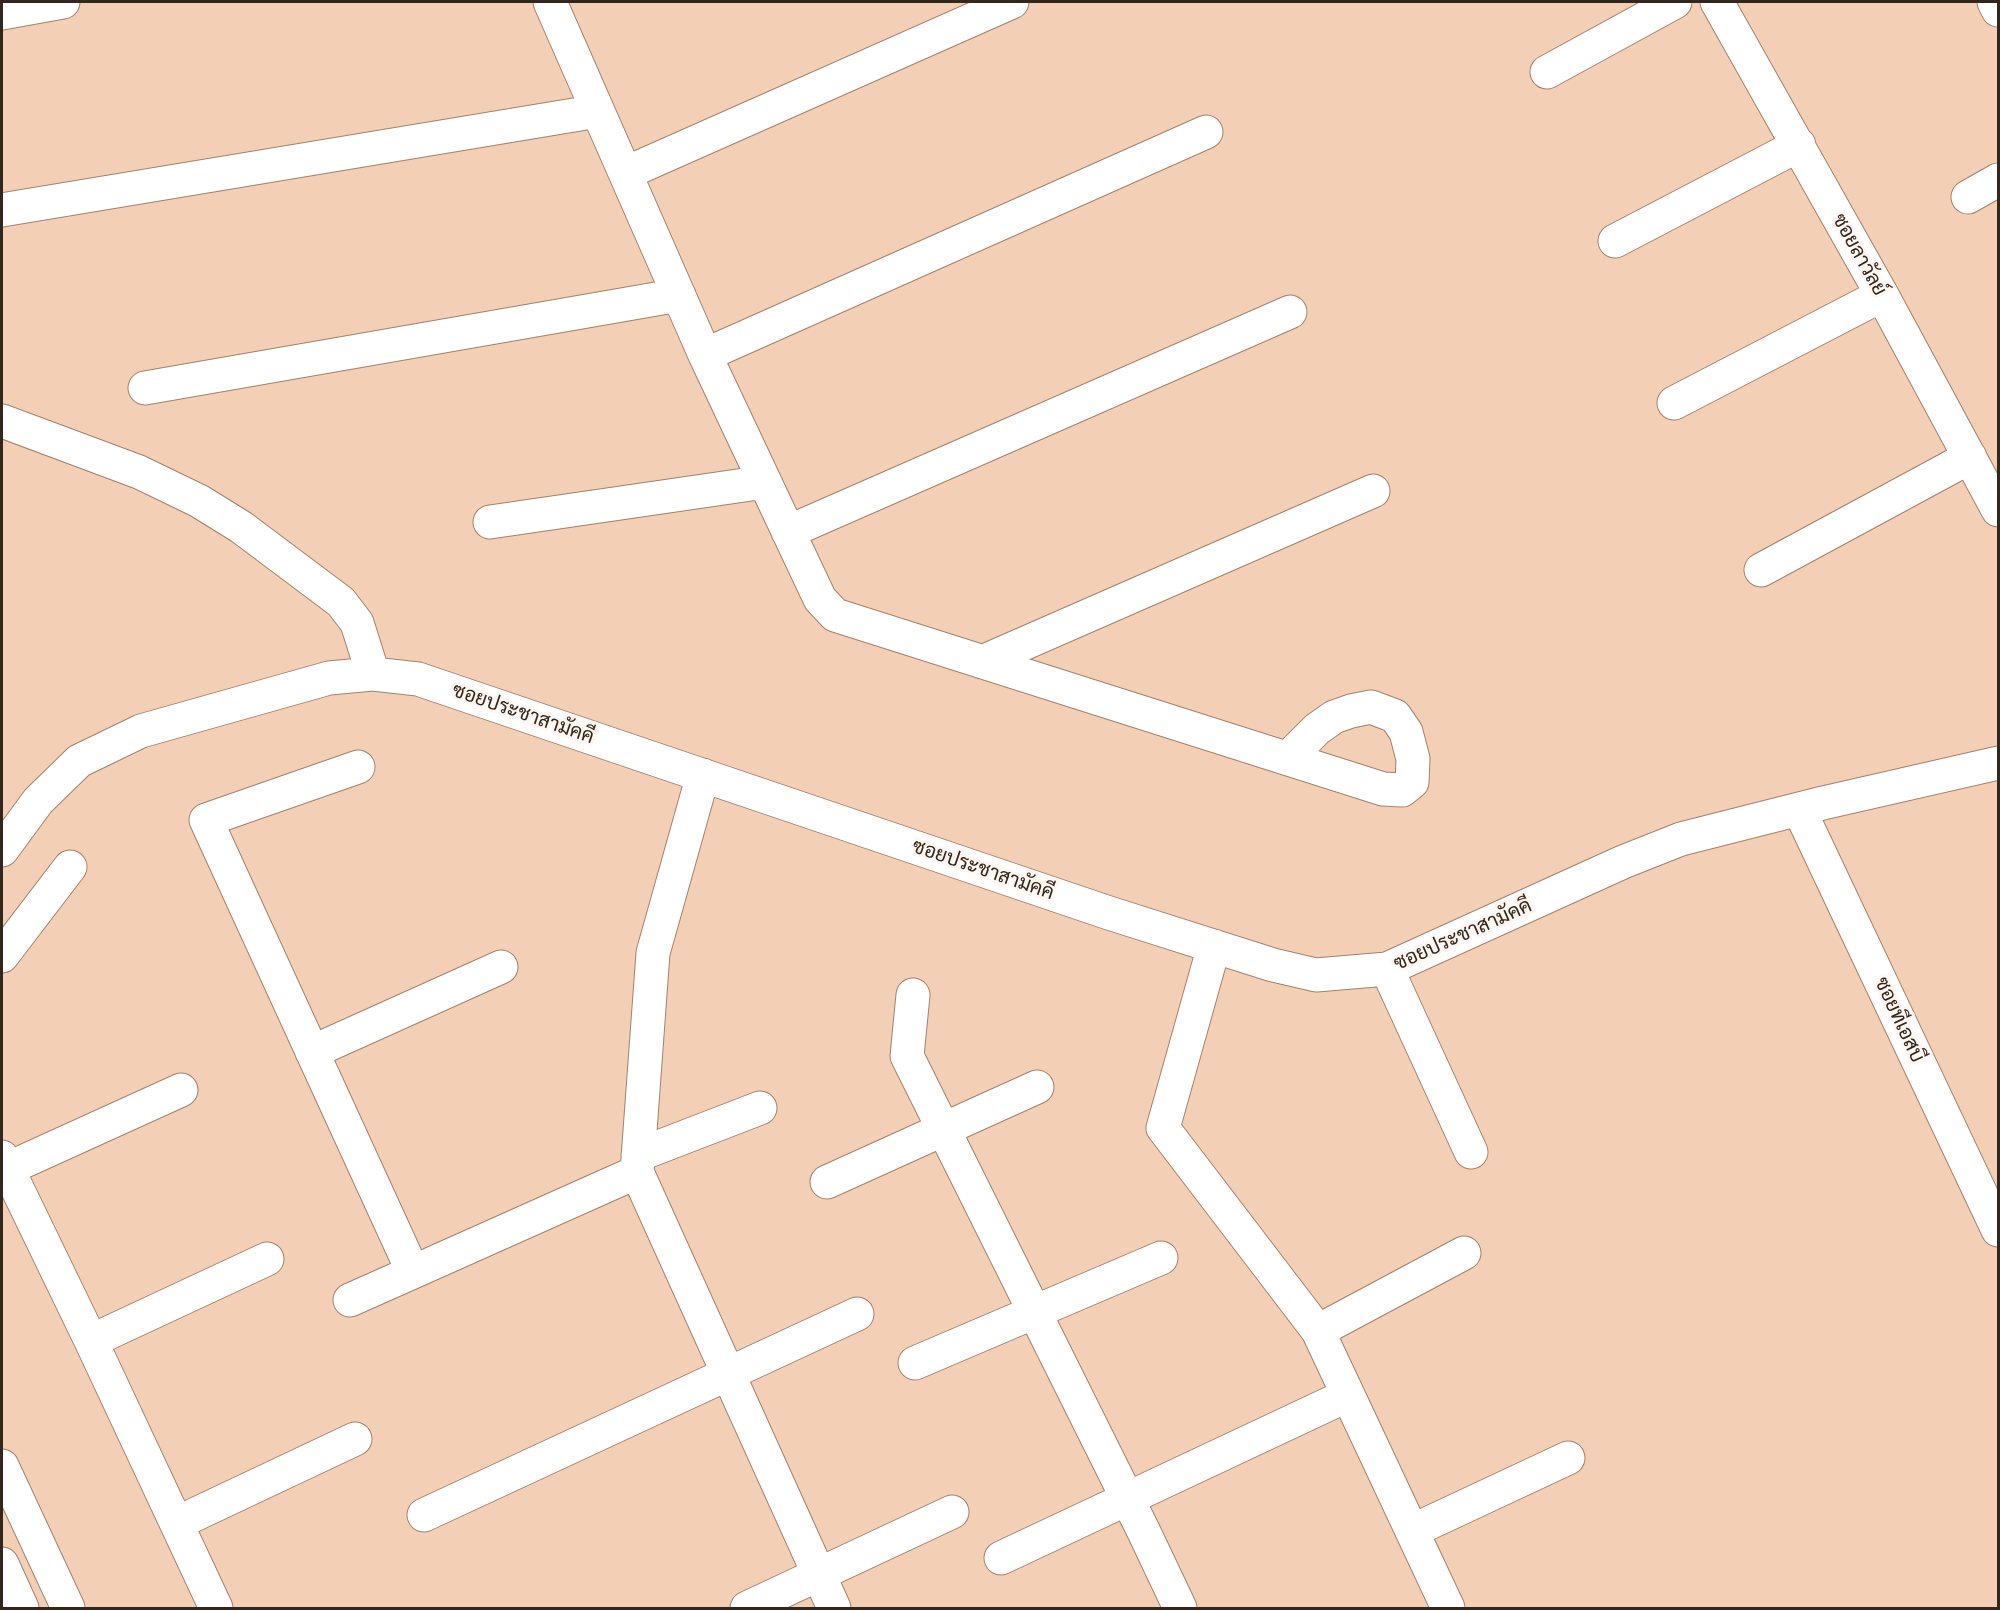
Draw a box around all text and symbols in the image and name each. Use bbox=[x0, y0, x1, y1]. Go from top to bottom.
street label: ซอยลาวัลย์ bbox=[1827, 210, 1891, 300]
street label: ซอยประชาสามัคคี bbox=[449, 678, 597, 750]
street label: ซอยประชาสามัคคี bbox=[909, 834, 1057, 906]
street label: ซอยประชาสามัคคี bbox=[1390, 894, 1536, 976]
street label: ซอยทีเอสบี bbox=[1869, 974, 1929, 1066]

